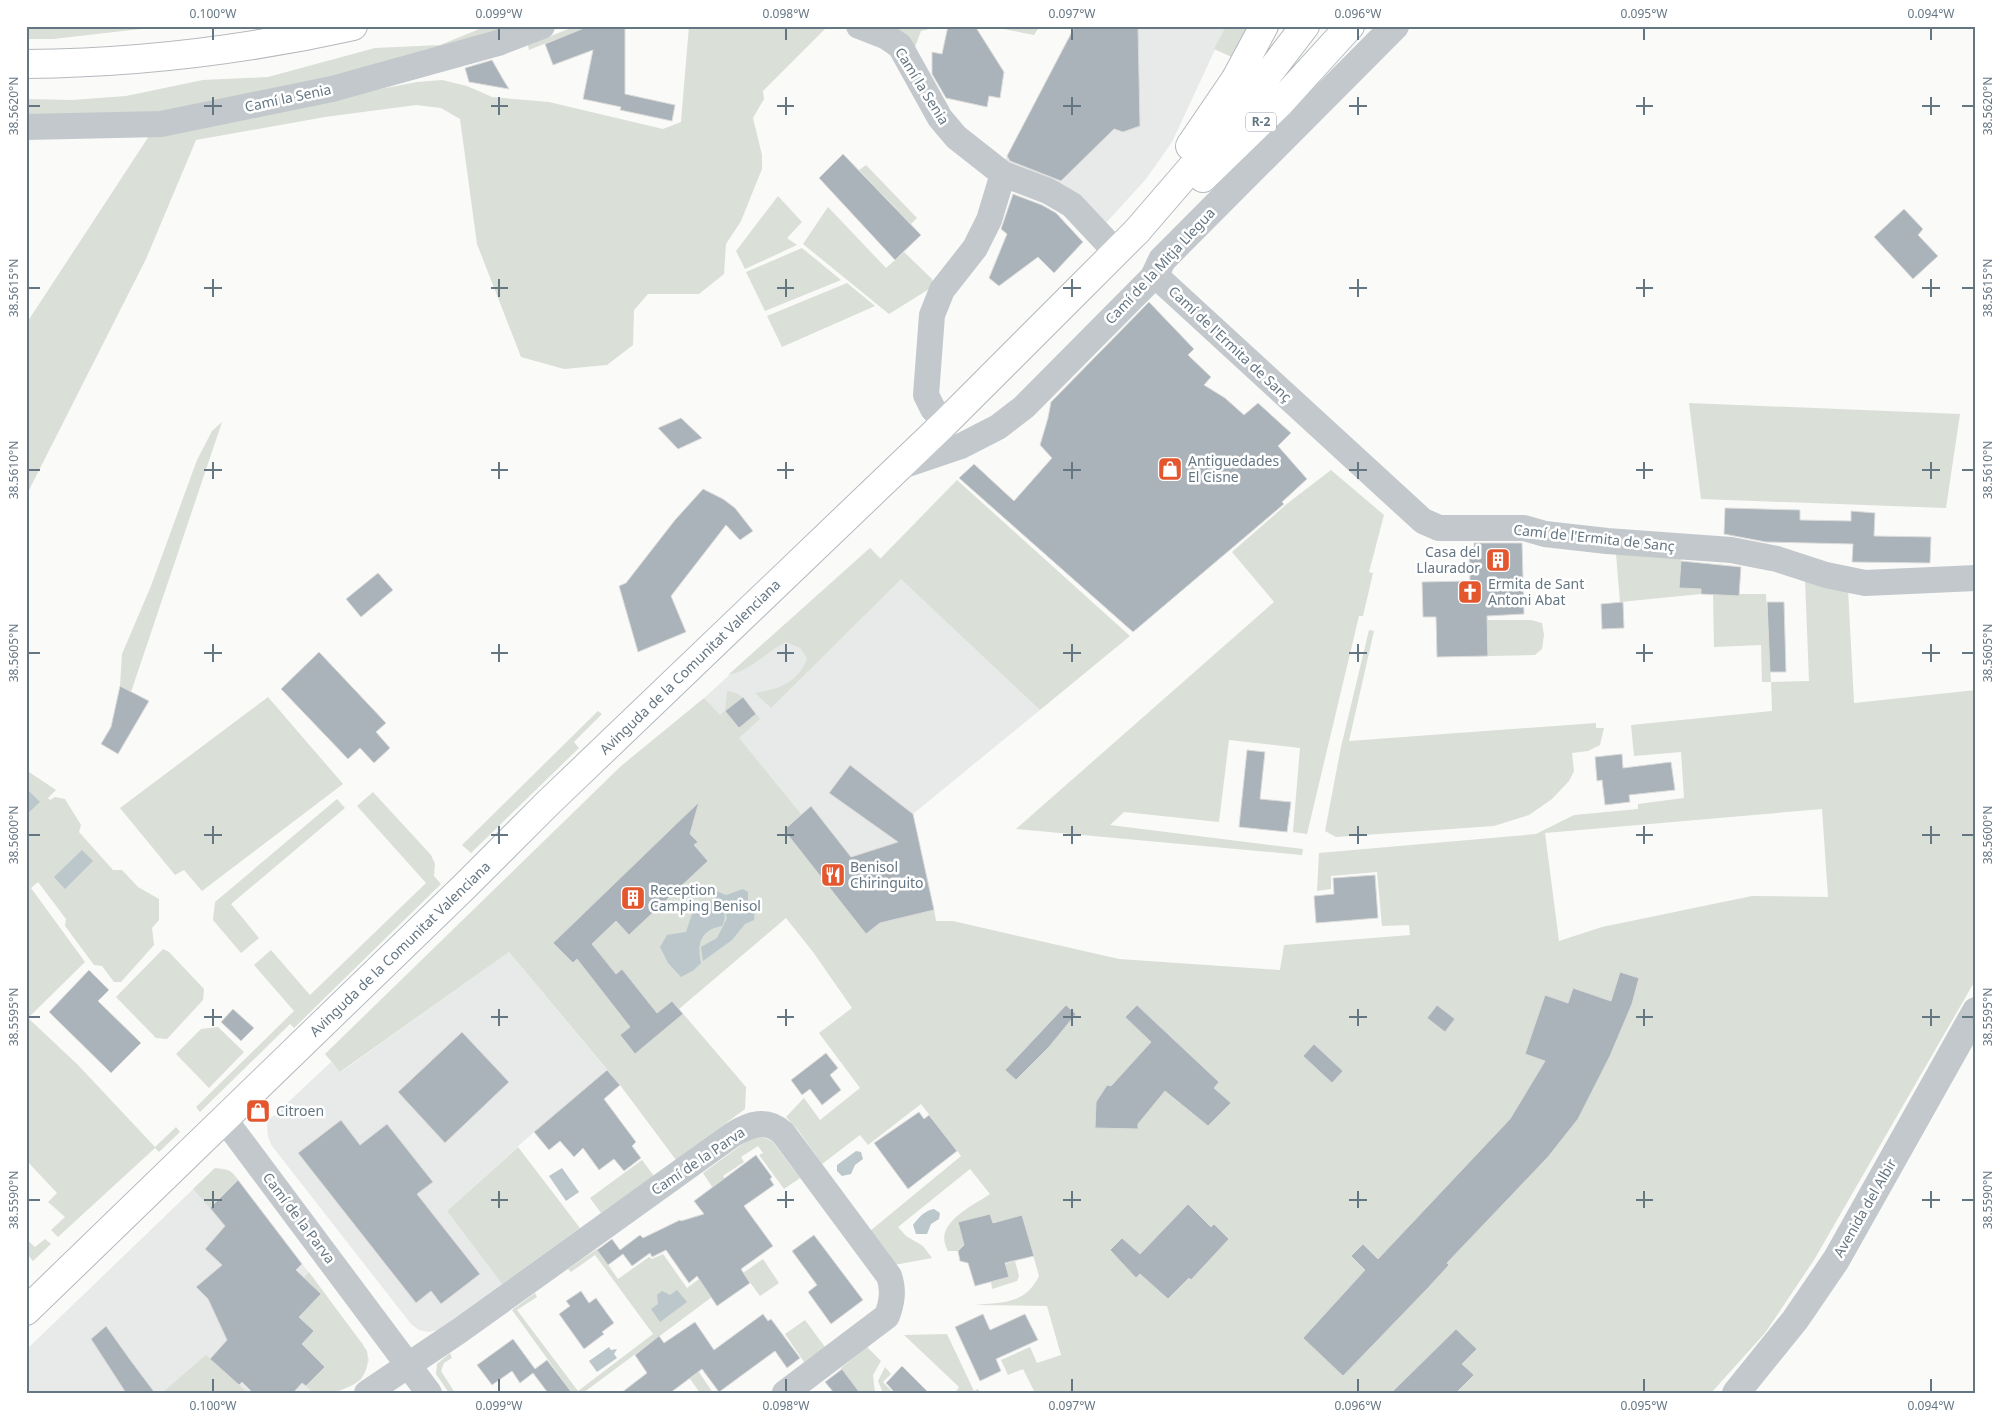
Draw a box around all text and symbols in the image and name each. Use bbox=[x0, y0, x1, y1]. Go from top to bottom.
text: 0.100°W bbox=[190, 5, 236, 22]
text: 0.099°W bbox=[476, 5, 522, 22]
text: 0.098°W bbox=[763, 5, 809, 22]
text: 0.097°W bbox=[1049, 5, 1095, 22]
text: 0.096°W bbox=[1335, 5, 1381, 22]
text: 0.095°W bbox=[1621, 5, 1667, 22]
text: 0.094°W bbox=[1908, 5, 1954, 22]
street label: Camí la Senia bbox=[891, 43, 954, 128]
text: 38.5620°N bbox=[5, 77, 22, 135]
text: 38.5620°N bbox=[1979, 77, 1996, 135]
street label: Camí la Senia bbox=[243, 79, 333, 116]
road number: R-2 bbox=[1246, 112, 1276, 132]
street label: Camí de la Mitja Llegua bbox=[1101, 203, 1219, 328]
text: 38.5615°N bbox=[5, 259, 22, 317]
text: 38.5615°N bbox=[1979, 259, 1996, 317]
street label: Camí de l'Ermita de Sanç bbox=[1165, 282, 1296, 406]
text: 38.5610°N bbox=[5, 441, 22, 499]
text: 38.5610°N bbox=[1979, 441, 1996, 499]
place label: Antiguedades El Cisne bbox=[1188, 451, 1279, 486]
shop icon: Antiguedades El Cisne bbox=[1157, 456, 1183, 482]
street label: Camí de l'Ermita de Sanç bbox=[1513, 520, 1676, 555]
place label: Casa del Llaurador bbox=[1416, 542, 1480, 577]
building icon: Casa del Llaurador bbox=[1485, 547, 1511, 573]
place label: Ermita de Sant Antoni Abat bbox=[1488, 574, 1584, 609]
street label: Avinguda de la Comunitat Valenciana bbox=[595, 575, 784, 758]
church icon: Ermita de Sant Antoni Abat bbox=[1457, 579, 1483, 605]
text: 38.5605°N bbox=[5, 624, 22, 682]
text: 38.5605°N bbox=[1979, 624, 1996, 682]
text: 38.5600°N bbox=[5, 806, 22, 864]
text: 38.5600°N bbox=[1979, 806, 1996, 864]
street label: Avinguda de la Comunitat Valenciana bbox=[305, 857, 494, 1040]
place label: Benisol Chiringuito bbox=[850, 857, 924, 892]
restaurant icon: Benisol Chiringuito bbox=[820, 862, 846, 888]
place label: Reception Camping Benisol bbox=[650, 880, 761, 915]
building icon: Reception Camping Benisol bbox=[620, 885, 646, 911]
text: 38.5595°N bbox=[5, 988, 22, 1046]
text: 38.5595°N bbox=[1979, 988, 1996, 1046]
shop icon: Citroen bbox=[245, 1098, 271, 1124]
place label: Citroen bbox=[276, 1101, 324, 1120]
street label: Camí de la Parva bbox=[647, 1122, 748, 1199]
street label: Avenida del Albir bbox=[1829, 1155, 1901, 1260]
street label: Camí de la Parva bbox=[259, 1168, 340, 1267]
text: 38.5590°N bbox=[5, 1171, 22, 1229]
text: 38.5590°N bbox=[1979, 1171, 1996, 1229]
text: 0.100°W bbox=[190, 1397, 236, 1414]
text: 0.099°W bbox=[476, 1397, 522, 1414]
text: 0.098°W bbox=[763, 1397, 809, 1414]
text: 0.097°W bbox=[1049, 1397, 1095, 1414]
text: 0.096°W bbox=[1335, 1397, 1381, 1414]
text: 0.095°W bbox=[1621, 1397, 1667, 1414]
text: 0.094°W bbox=[1908, 1397, 1954, 1414]

